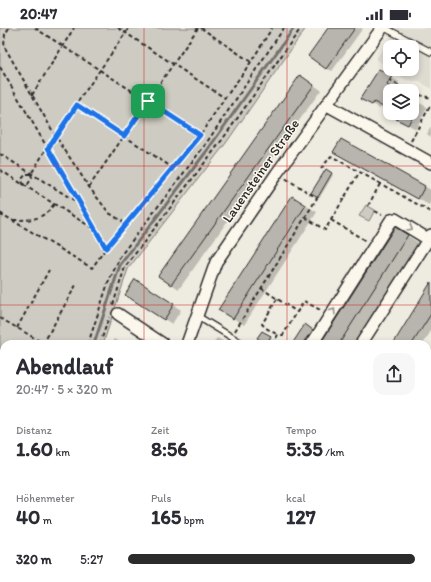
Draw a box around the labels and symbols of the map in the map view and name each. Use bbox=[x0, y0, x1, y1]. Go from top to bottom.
pin bbox=[131, 84, 165, 118]
street label: Lauensteiner Straße bbox=[219, 116, 303, 226]
one-way arrow bbox=[406, 223, 413, 231]
one-way arrow bbox=[328, 308, 335, 315]

